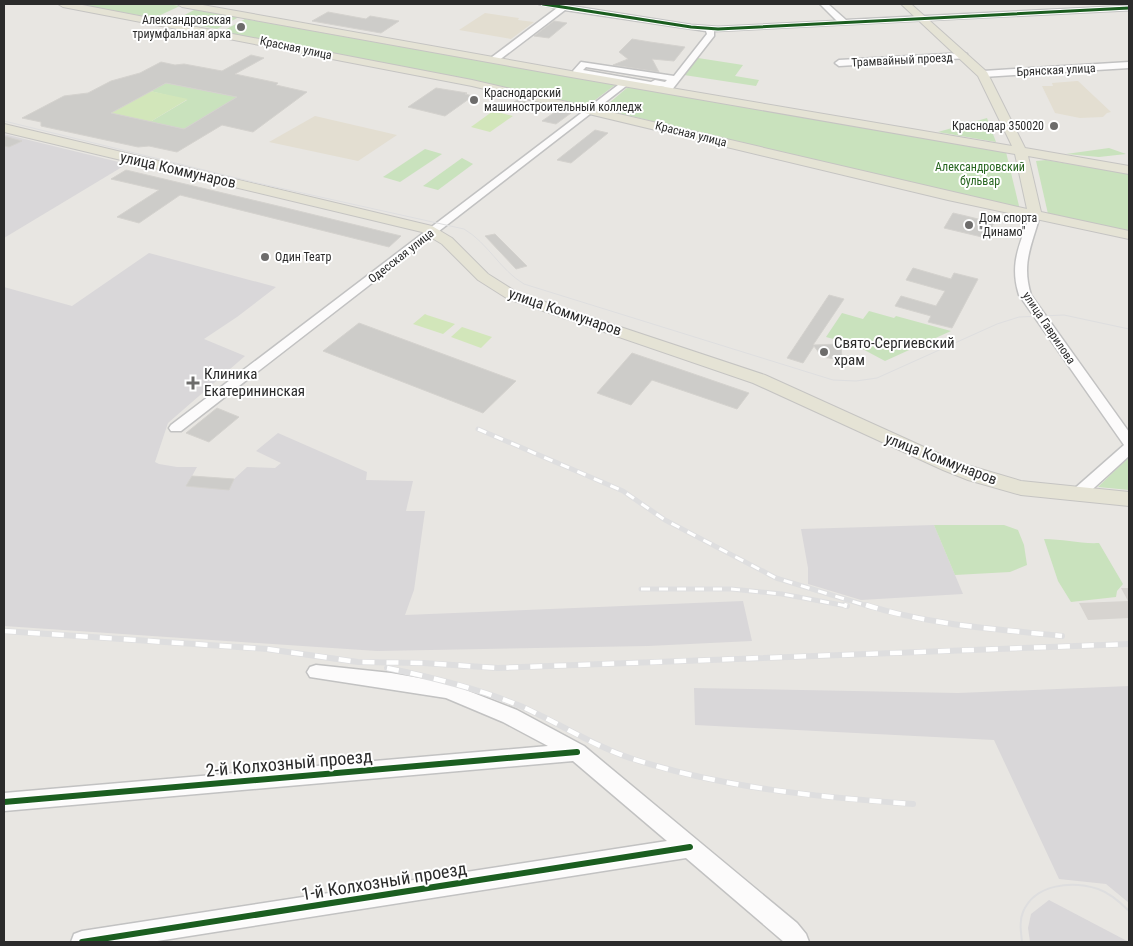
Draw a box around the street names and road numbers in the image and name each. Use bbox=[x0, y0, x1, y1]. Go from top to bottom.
street label: Красная улица bbox=[259, 34, 334, 63]
street label: Трамвайный проезд bbox=[851, 50, 954, 70]
street label: Брянская улица bbox=[1016, 61, 1096, 79]
street label: Красная улица bbox=[654, 118, 728, 150]
street label: улица Коммунаров bbox=[118, 148, 238, 192]
street label: Одесская улица bbox=[365, 226, 437, 286]
street label: улица Коммунаров bbox=[506, 284, 624, 340]
street label: улица Гаврилова bbox=[1020, 289, 1078, 367]
street label: улица Коммунаров bbox=[883, 429, 999, 489]
street label: 2-й Колхозный проезд bbox=[205, 745, 374, 781]
street label: 1-й Колхозный проезд bbox=[300, 857, 469, 904]

